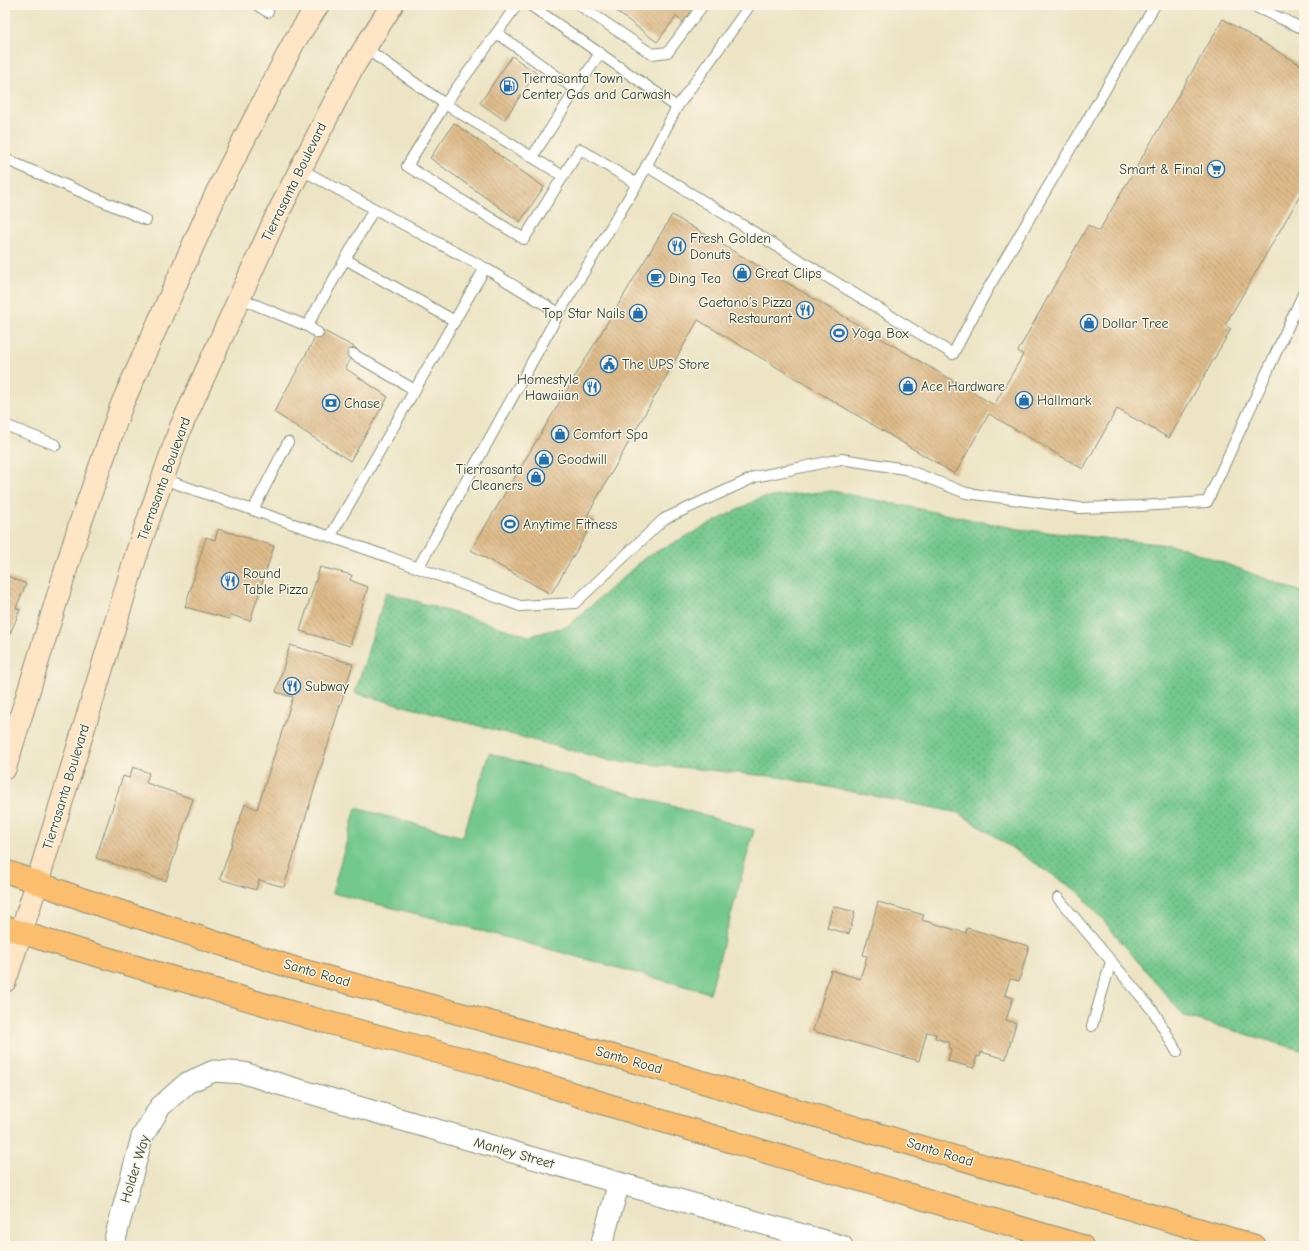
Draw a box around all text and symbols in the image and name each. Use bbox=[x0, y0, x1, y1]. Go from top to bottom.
place label: Tierrasanta Town Center Gas and Carwash bbox=[522, 70, 671, 103]
fuel station icon: Tierrasanta Town Center Gas and Carwash bbox=[499, 76, 519, 96]
street label: Tierrasanta Boulevard bbox=[258, 120, 330, 244]
supermarket icon: Smart & Final bbox=[1206, 159, 1226, 179]
place label: Smart & Final bbox=[1119, 161, 1203, 178]
place label: Fresh Golden Donuts bbox=[690, 230, 771, 263]
restaurant icon: Fresh Golden Donuts bbox=[667, 236, 687, 256]
shop icon: Great Clips bbox=[732, 263, 752, 283]
place label: Great Clips bbox=[755, 265, 821, 282]
cafe icon: Ding Tea bbox=[646, 268, 666, 288]
place label: Ding Tea bbox=[669, 270, 721, 287]
place label: Gaetano's Pizza Restaurant bbox=[698, 294, 793, 327]
restaurant icon: Gaetano's Pizza Restaurant bbox=[795, 300, 815, 320]
shop icon: Top Star Nails bbox=[628, 303, 648, 323]
place label: Top Star Nails bbox=[542, 305, 625, 322]
shop icon: Dollar Tree bbox=[1079, 313, 1099, 333]
place label: Dollar Tree bbox=[1102, 315, 1168, 332]
sports icon: Yoga Box bbox=[829, 323, 849, 343]
place label: Yoga Box bbox=[852, 325, 909, 342]
public building icon: The UPS Store bbox=[599, 354, 619, 374]
place label: The UPS Store bbox=[622, 356, 709, 373]
place label: Homestyle Hawaiian bbox=[517, 371, 579, 404]
shop icon: Ace Hardware bbox=[898, 376, 918, 396]
restaurant icon: Homestyle Hawaiian bbox=[582, 377, 602, 397]
place label: Ace Hardware bbox=[921, 378, 1005, 395]
shop icon: Hallmark bbox=[1014, 390, 1034, 410]
place label: Hallmark bbox=[1037, 392, 1092, 409]
bank icon: Chase bbox=[321, 393, 341, 413]
place label: Chase bbox=[344, 395, 380, 412]
street label: Tierrasanta Boulevard bbox=[134, 415, 194, 543]
shop icon: Comfort Spa bbox=[550, 424, 570, 444]
place label: Comfort Spa bbox=[573, 426, 648, 443]
shop icon: Goodwill bbox=[534, 449, 554, 469]
place label: Goodwill bbox=[557, 451, 607, 468]
place label: Tierrasanta Cleaners bbox=[456, 461, 523, 494]
shop icon: Tierrasanta Cleaners bbox=[526, 467, 546, 487]
sports icon: Anytime Fitness bbox=[500, 514, 520, 534]
place label: Anytime Fitness bbox=[523, 516, 617, 533]
place label: Round Table Pizza bbox=[243, 565, 309, 598]
restaurant icon: Round Table Pizza bbox=[220, 571, 240, 591]
restaurant icon: Subway bbox=[282, 676, 302, 696]
place label: Subway bbox=[305, 678, 350, 695]
street label: Tierrasanta Boulevard bbox=[39, 722, 93, 852]
street label: Santo Road bbox=[282, 955, 352, 991]
street label: Santo Road bbox=[594, 1042, 664, 1078]
street label: Holder Way bbox=[117, 1132, 154, 1205]
street label: Manley Street bbox=[472, 1133, 557, 1173]
street label: Santo Road bbox=[905, 1134, 975, 1170]

